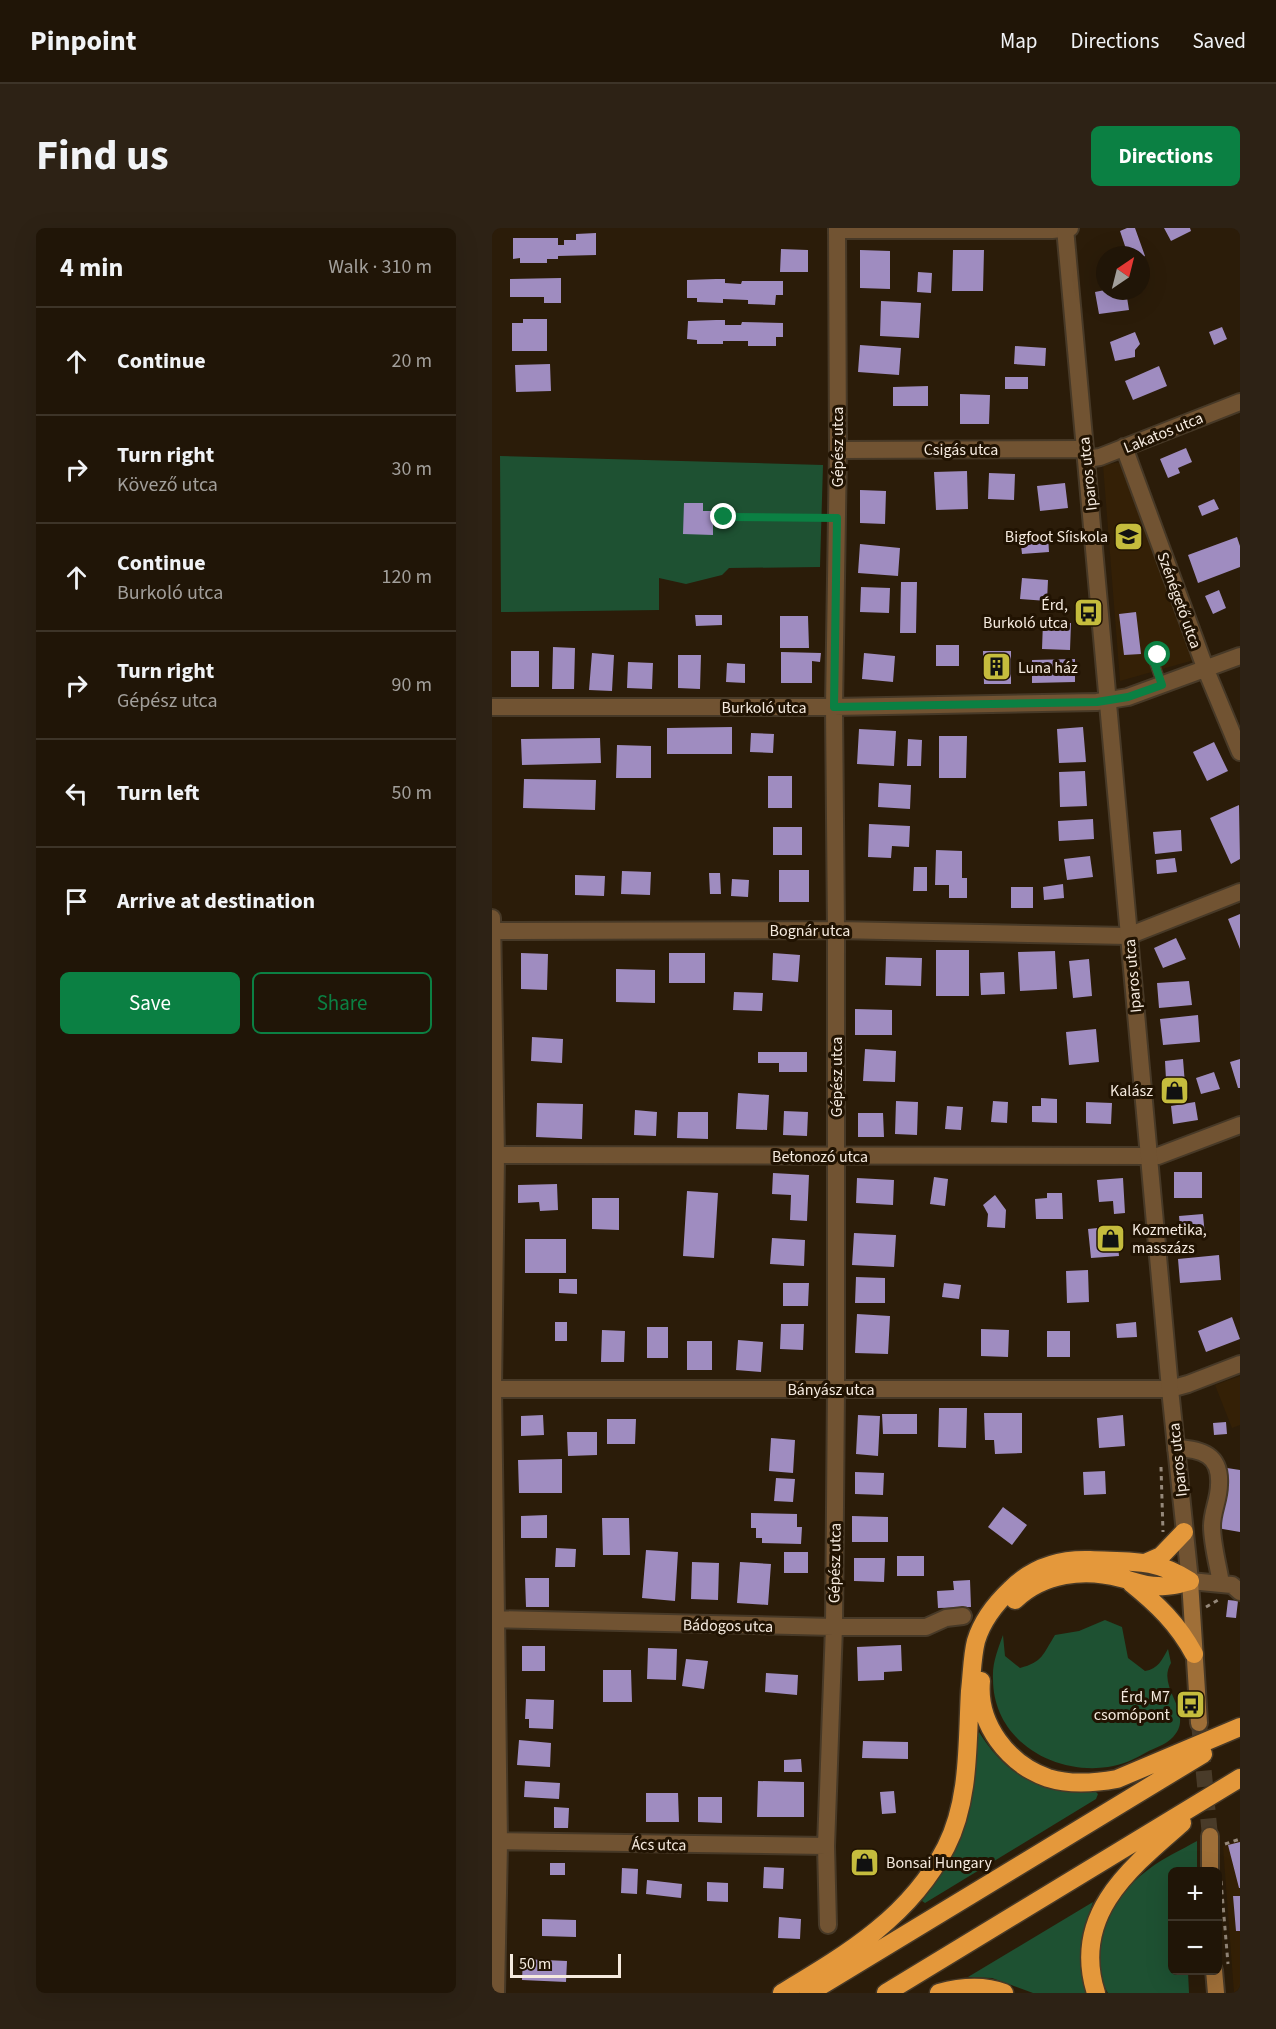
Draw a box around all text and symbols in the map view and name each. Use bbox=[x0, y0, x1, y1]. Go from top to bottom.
text: Pinpoint bbox=[30, 21, 137, 61]
text: Map bbox=[1000, 26, 1038, 56]
text: Directions bbox=[1071, 26, 1159, 56]
text: Saved bbox=[1192, 26, 1246, 56]
text: Find us bbox=[36, 126, 169, 186]
button: Directions bbox=[1091, 126, 1240, 186]
north arrow bbox=[1096, 246, 1150, 300]
text: 4 min bbox=[60, 249, 123, 286]
text: Walk · 310 m bbox=[328, 253, 432, 281]
icon: ahead bbox=[60, 345, 93, 378]
text: Continue bbox=[117, 345, 206, 377]
text: 20 m bbox=[392, 347, 432, 375]
street label: Gépész utca bbox=[827, 407, 849, 487]
street label: Lakatos utca bbox=[1120, 407, 1207, 459]
street label: Iparos utca bbox=[1073, 436, 1103, 512]
text: Turn right bbox=[117, 439, 214, 471]
street label: Csigás utca bbox=[924, 439, 998, 461]
icon: right bbox=[60, 453, 93, 486]
text: 30 m bbox=[392, 455, 432, 483]
text: Kövező utca bbox=[117, 471, 218, 499]
route end bbox=[710, 503, 736, 529]
school or university icon: Bigfoot Síiskola bbox=[1113, 520, 1145, 552]
place label: Bigfoot Síiskola bbox=[1005, 526, 1108, 548]
text: Continue bbox=[117, 547, 206, 579]
street label: Szénégető utca bbox=[1151, 549, 1207, 652]
icon: ahead bbox=[60, 561, 93, 594]
text: 120 m bbox=[382, 563, 432, 591]
text: Burkoló utca bbox=[117, 579, 223, 607]
place label: Érd, Burkoló utca bbox=[983, 594, 1068, 634]
bus stop icon: Érd, Burkoló utca bbox=[1073, 597, 1105, 629]
route start bbox=[1144, 641, 1170, 667]
building icon: Luna ház bbox=[981, 651, 1013, 683]
text: Turn right bbox=[117, 655, 214, 687]
place label: Luna ház bbox=[1018, 657, 1078, 679]
icon: right bbox=[60, 669, 93, 702]
text: 90 m bbox=[392, 671, 432, 699]
text: Gépész utca bbox=[117, 687, 218, 715]
street label: Burkoló utca bbox=[721, 697, 807, 719]
icon: left bbox=[60, 777, 93, 810]
text: Turn left bbox=[117, 777, 199, 809]
text: 50 m bbox=[392, 779, 432, 807]
icon: arrive bbox=[60, 885, 93, 918]
text: Arrive at destination bbox=[117, 885, 315, 917]
street label: Bognár utca bbox=[770, 920, 850, 942]
street label: Iparos utca bbox=[1119, 938, 1147, 1014]
button: Save bbox=[60, 972, 240, 1034]
button: Share bbox=[252, 972, 432, 1034]
street label: Gépész utca bbox=[826, 1037, 848, 1117]
shop icon: Kalász bbox=[1158, 1074, 1190, 1106]
place label: Kalász bbox=[1110, 1080, 1153, 1102]
street label: Betonozó utca bbox=[772, 1146, 868, 1168]
place label: Kozmetika, masszázs bbox=[1132, 1219, 1207, 1259]
shop icon: Kozmetika, masszázs bbox=[1095, 1222, 1127, 1254]
street label: Bányász utca bbox=[787, 1379, 875, 1401]
street label: Iparos utca bbox=[1163, 1422, 1193, 1498]
street label: Gépész utca bbox=[823, 1523, 847, 1603]
street label: Bádogos utca bbox=[683, 1614, 773, 1638]
place label: Érd, M7 csomópont bbox=[1094, 1686, 1171, 1726]
bus stop icon: Érd, M7 csomópont bbox=[1175, 1689, 1207, 1721]
street label: Ács utca bbox=[631, 1834, 687, 1856]
shop icon: Bonsai Hungary bbox=[849, 1846, 881, 1878]
place label: Bonsai Hungary bbox=[886, 1852, 992, 1874]
map controls bbox=[1168, 1867, 1222, 1975]
button: + bbox=[1168, 1867, 1222, 1921]
button: − bbox=[1168, 1921, 1222, 1975]
scale bar bbox=[510, 1951, 621, 1978]
text: 50 m bbox=[519, 1953, 551, 1975]

